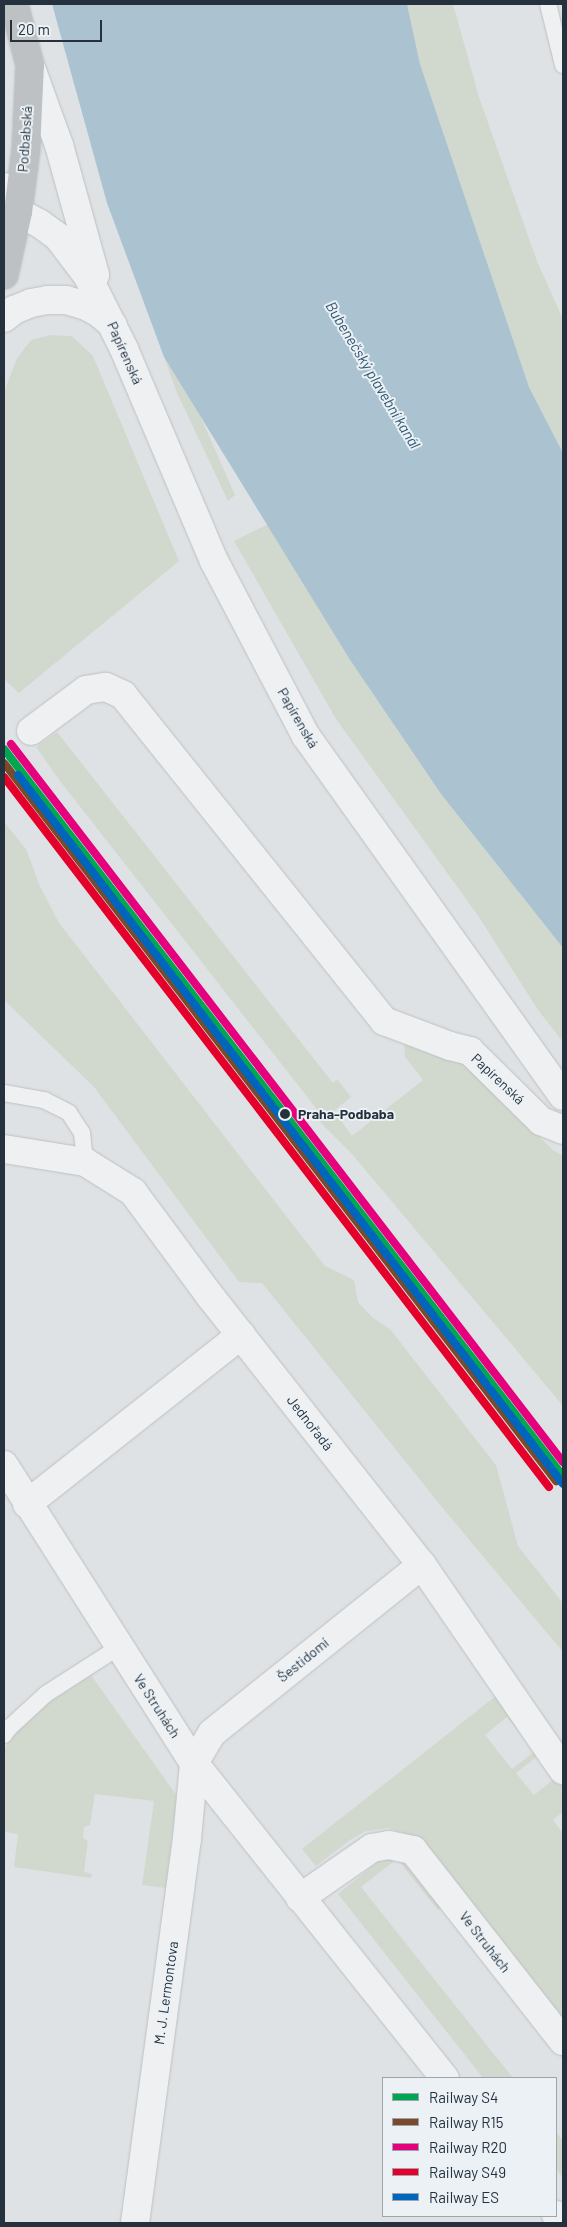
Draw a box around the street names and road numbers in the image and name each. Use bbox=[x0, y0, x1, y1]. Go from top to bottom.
street label: Podbabská bbox=[14, 105, 36, 173]
street label: Papírenská bbox=[104, 319, 146, 387]
street label: Papírenská bbox=[274, 685, 322, 751]
street label: Papírenská bbox=[468, 1050, 528, 1108]
street label: Jednořadá bbox=[283, 1392, 337, 1454]
street label: Šestidomí bbox=[274, 1634, 332, 1686]
street label: Ve Struhách bbox=[130, 1671, 184, 1741]
street label: Ve Struhách bbox=[456, 1908, 514, 1976]
street label: M. J. Lermontova bbox=[150, 1940, 182, 2046]

